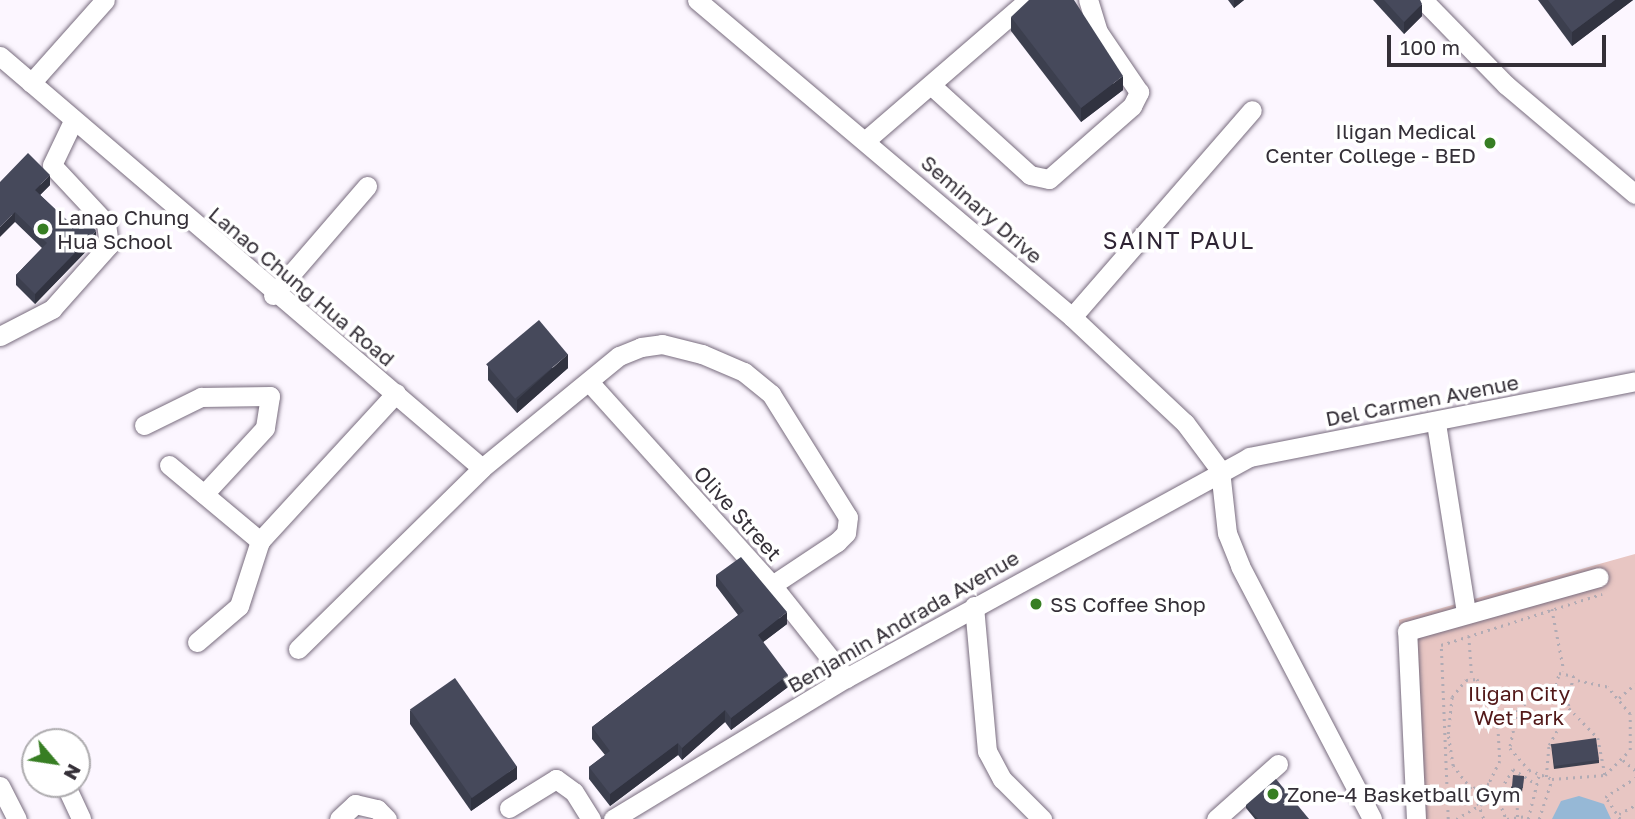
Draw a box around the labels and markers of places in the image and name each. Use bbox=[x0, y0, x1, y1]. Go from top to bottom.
place label: Iligan Medical Center College - BED bbox=[1265, 118, 1476, 168]
marker: Iligan Medical Center College - BED bbox=[1482, 135, 1498, 151]
place label: Lanao Chung Hua School bbox=[57, 204, 189, 254]
marker: Lanao Chung Hua School bbox=[35, 221, 51, 237]
place label: SS Coffee Shop bbox=[1050, 591, 1206, 617]
marker: SS Coffee Shop bbox=[1028, 596, 1044, 612]
place label: Zone-4 Basketball Gym bbox=[1287, 781, 1521, 807]
marker: Zone-4 Basketball Gym bbox=[1265, 786, 1281, 802]

